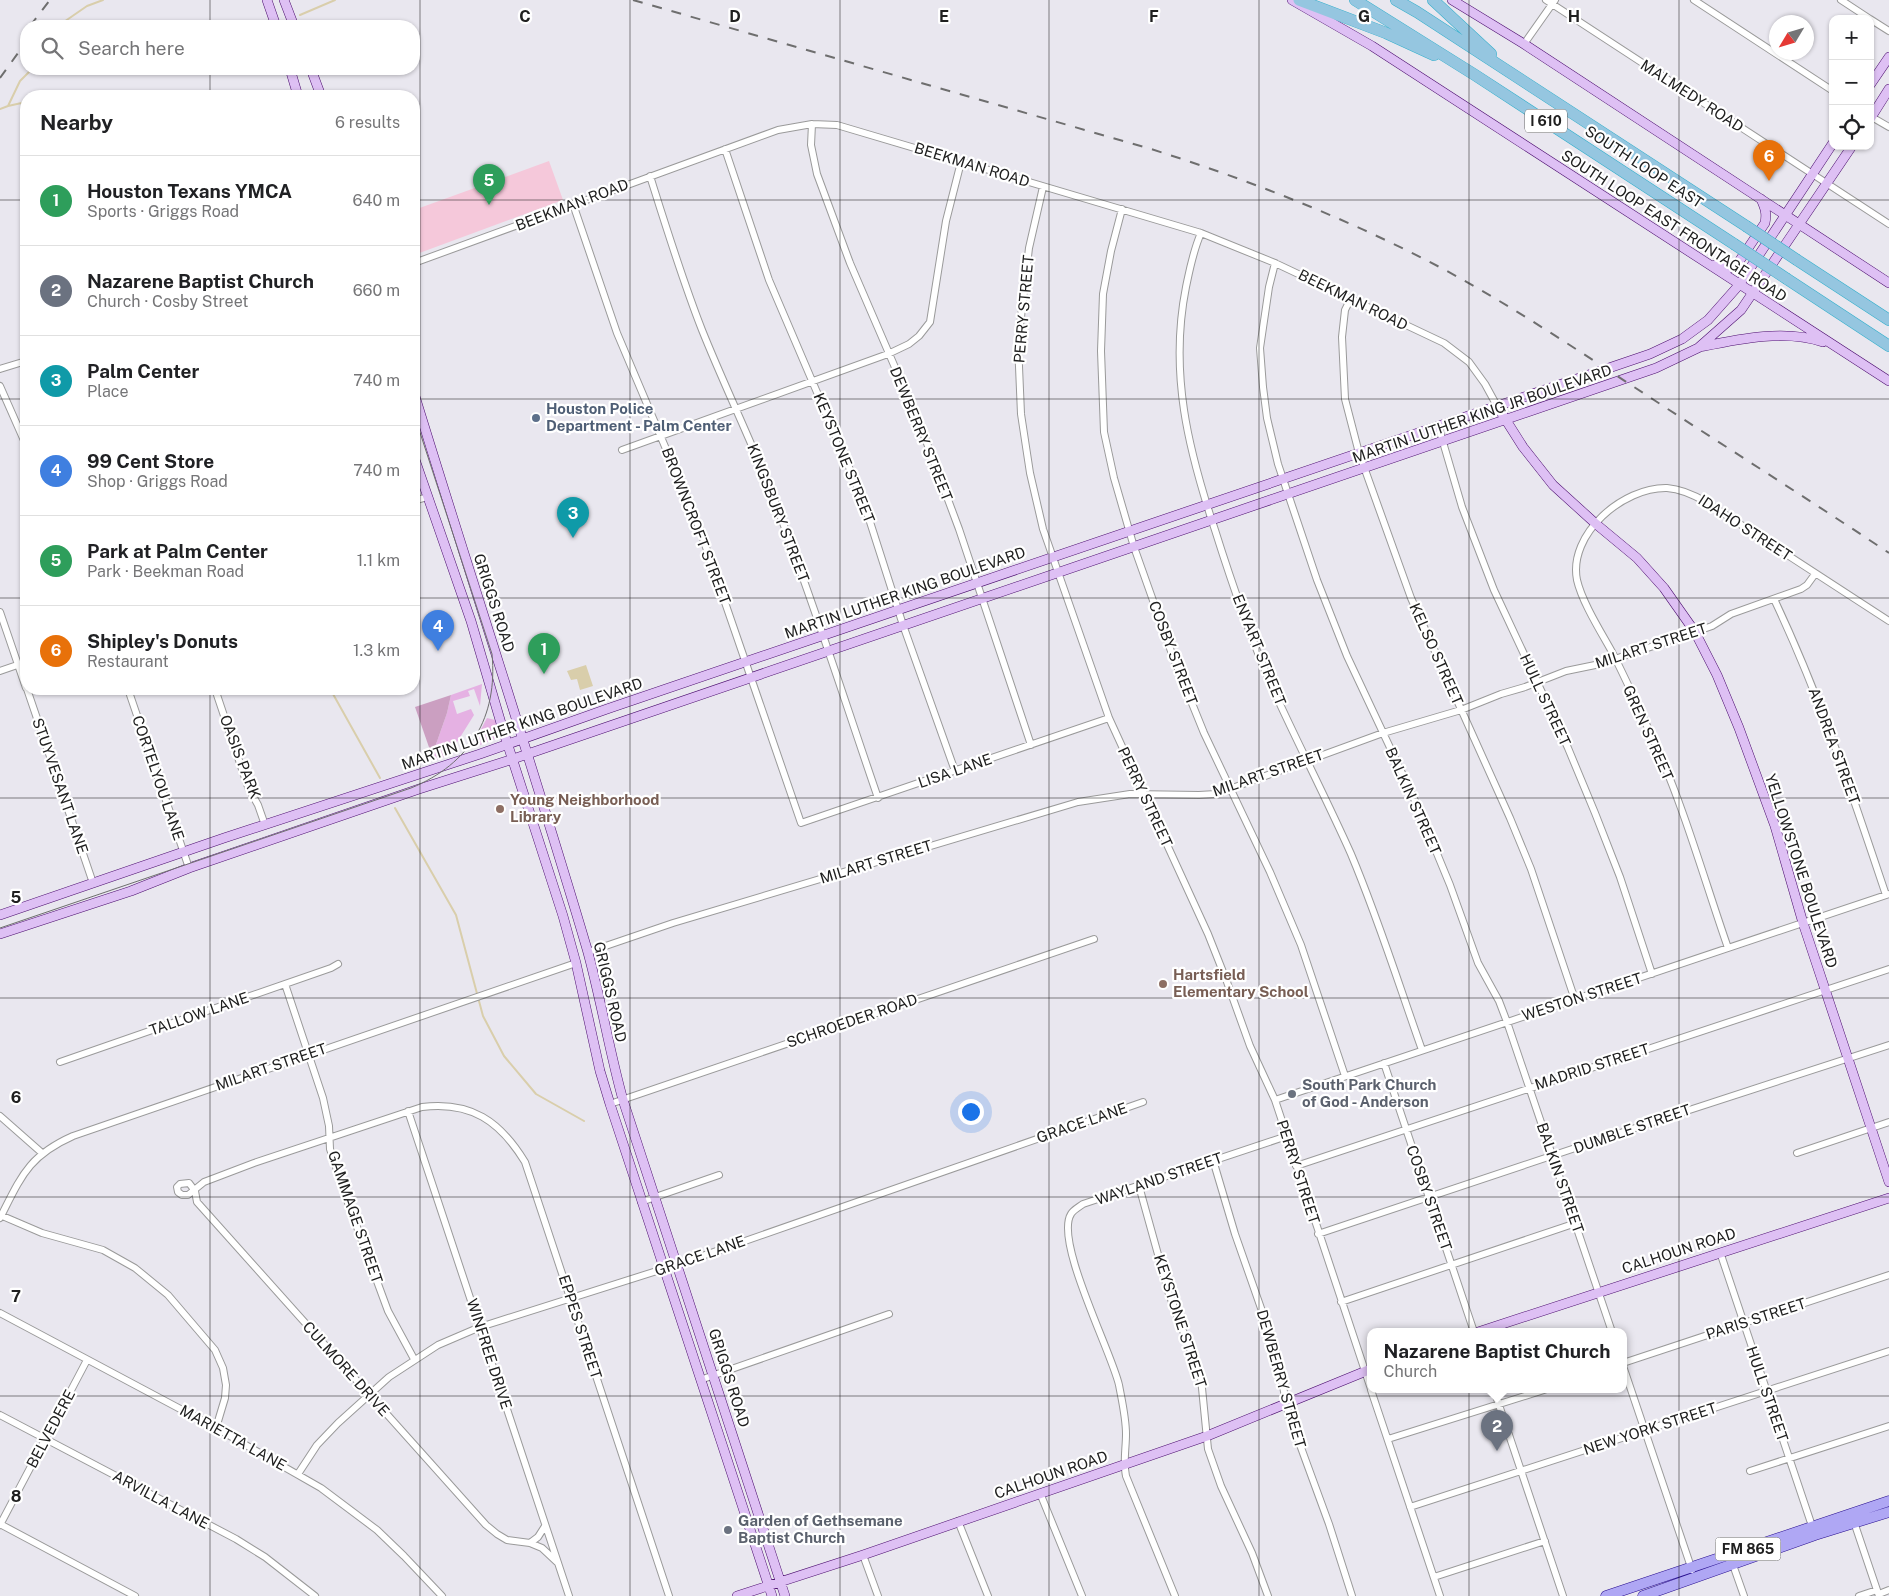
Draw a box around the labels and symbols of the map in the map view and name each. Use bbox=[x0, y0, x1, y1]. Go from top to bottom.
text: C bbox=[519, 7, 531, 26]
text: D bbox=[729, 7, 741, 26]
text: E bbox=[939, 7, 949, 26]
text: F bbox=[1149, 7, 1159, 26]
text: G bbox=[1358, 7, 1370, 26]
text: H bbox=[1568, 7, 1580, 26]
north arrow bbox=[1769, 15, 1814, 60]
street label: MALMEDY ROAD bbox=[1638, 56, 1747, 135]
road number: I 610 bbox=[1525, 110, 1567, 132]
street label: SOUTH LOOP EAST bbox=[1582, 122, 1706, 211]
street label: BEEKMAN ROAD bbox=[912, 139, 1032, 190]
pin: 6 bbox=[1753, 140, 1785, 181]
street label: SOUTH LOOP EAST FRONTAGE ROAD bbox=[1558, 146, 1790, 305]
pin: 5 bbox=[473, 164, 505, 205]
street label: BEEKMAN ROAD bbox=[513, 175, 631, 234]
street label: PERRY STREET bbox=[1010, 254, 1037, 364]
street label: BEEKMAN ROAD bbox=[1296, 266, 1411, 333]
street label: MARTIN LUTHER KING JR BOULEVARD bbox=[1350, 361, 1614, 466]
street label: DEWBERRY STREET bbox=[887, 364, 956, 503]
street label: KEYSTONE STREET bbox=[811, 390, 878, 525]
place label: Houston Police Department - Palm Center bbox=[546, 400, 732, 434]
marker: Houston Police Department - Palm Center bbox=[530, 412, 542, 424]
street label: KINGSBURY STREET bbox=[744, 441, 813, 584]
street label: BROWNCROFT STREET bbox=[659, 445, 734, 607]
street label: IDAHO STREET bbox=[1695, 491, 1795, 564]
pin: 3 bbox=[557, 497, 589, 538]
street label: MARTIN LUTHER KING BOULEVARD bbox=[782, 543, 1028, 642]
street label: GRIGGS ROAD bbox=[471, 551, 518, 654]
street label: ENYART STREET bbox=[1229, 592, 1290, 708]
street label: COSBY STREET bbox=[1146, 598, 1201, 707]
street label: KELSO STREET bbox=[1406, 600, 1467, 707]
pin: 4 bbox=[422, 610, 454, 651]
street label: MILART STREET bbox=[1593, 619, 1709, 672]
pin: 1 bbox=[528, 633, 560, 674]
street label: HULL STREET bbox=[1517, 651, 1574, 749]
street label: MARTIN LUTHER KING BOULEVARD bbox=[399, 674, 645, 773]
street label: GREN STREET bbox=[1620, 683, 1677, 783]
street label: ANDREA STREET bbox=[1805, 685, 1863, 806]
street label: OASIS PARK bbox=[217, 712, 264, 801]
street label: CORTELYOU LANE bbox=[129, 713, 188, 842]
street label: STUYVESANT LANE bbox=[29, 716, 92, 856]
street label: PERRY STREET bbox=[1115, 744, 1176, 850]
street label: BALKIN STREET bbox=[1382, 745, 1445, 857]
street label: MILART STREET bbox=[1210, 746, 1326, 800]
street label: LISA LANE bbox=[916, 750, 994, 791]
street label: YELLOWSTONE BOULEVARD bbox=[1762, 772, 1841, 970]
place label: Young Neighborhood Library bbox=[510, 791, 660, 825]
marker: Young Neighborhood Library bbox=[494, 803, 506, 815]
street label: MILART STREET bbox=[818, 836, 934, 887]
text: 5 bbox=[11, 888, 22, 907]
street label: GRIGGS ROAD bbox=[591, 940, 630, 1044]
place label: Hartsfield Elementary School bbox=[1173, 966, 1309, 1000]
street label: WESTON STREET bbox=[1520, 969, 1644, 1024]
marker: Hartsfield Elementary School bbox=[1157, 978, 1169, 990]
street label: TALLOW LANE bbox=[147, 989, 251, 1039]
street label: SCHROEDER ROAD bbox=[784, 990, 919, 1051]
street label: MILART STREET bbox=[213, 1040, 329, 1094]
street label: MADRID STREET bbox=[1532, 1040, 1651, 1093]
place label: South Park Church of God - Anderson bbox=[1302, 1076, 1437, 1110]
text: 6 bbox=[11, 1088, 21, 1107]
marker: South Park Church of God - Anderson bbox=[1286, 1088, 1298, 1100]
your location bbox=[958, 1099, 984, 1125]
street label: GRACE LANE bbox=[1034, 1099, 1129, 1146]
street label: DUMBLE STREET bbox=[1571, 1100, 1693, 1157]
street label: PERRY STREET bbox=[1274, 1118, 1323, 1226]
street label: BALKIN STREET bbox=[1534, 1120, 1587, 1235]
street label: COSBY STREET bbox=[1404, 1143, 1455, 1253]
street label: GAMMAGE STREET bbox=[325, 1148, 386, 1285]
street label: WAYLAND STREET bbox=[1093, 1149, 1224, 1208]
street label: CALHOUN ROAD bbox=[1620, 1224, 1738, 1277]
street label: GRACE LANE bbox=[652, 1232, 747, 1279]
street label: KEYSTONE STREET bbox=[1151, 1252, 1210, 1390]
street label: EPPES STREET bbox=[556, 1273, 605, 1381]
text: 7 bbox=[11, 1287, 21, 1306]
street label: PARIS STREET bbox=[1704, 1294, 1808, 1343]
street label: WINFREE DRIVE bbox=[464, 1296, 515, 1411]
street label: DEWBERRY STREET bbox=[1254, 1308, 1309, 1450]
street label: CULMORE DRIVE bbox=[300, 1318, 393, 1419]
street label: GRIGGS ROAD bbox=[706, 1326, 753, 1429]
street label: HULL STREET bbox=[1743, 1344, 1792, 1444]
street label: BELVEDERE bbox=[23, 1387, 78, 1471]
street label: NEW YORK STREET bbox=[1581, 1399, 1719, 1458]
street label: MARIETTA LANE bbox=[177, 1401, 289, 1474]
pin: 2 bbox=[1481, 1410, 1513, 1451]
street label: CALHOUN ROAD bbox=[992, 1447, 1110, 1502]
street label: ARVILLA LANE bbox=[110, 1467, 212, 1532]
text: 8 bbox=[11, 1487, 22, 1506]
place label: Garden of Gethsemane Baptist Church bbox=[738, 1512, 903, 1546]
marker: Garden of Gethsemane Baptist Church bbox=[722, 1524, 734, 1536]
road number: FM 865 bbox=[1716, 1538, 1780, 1560]

